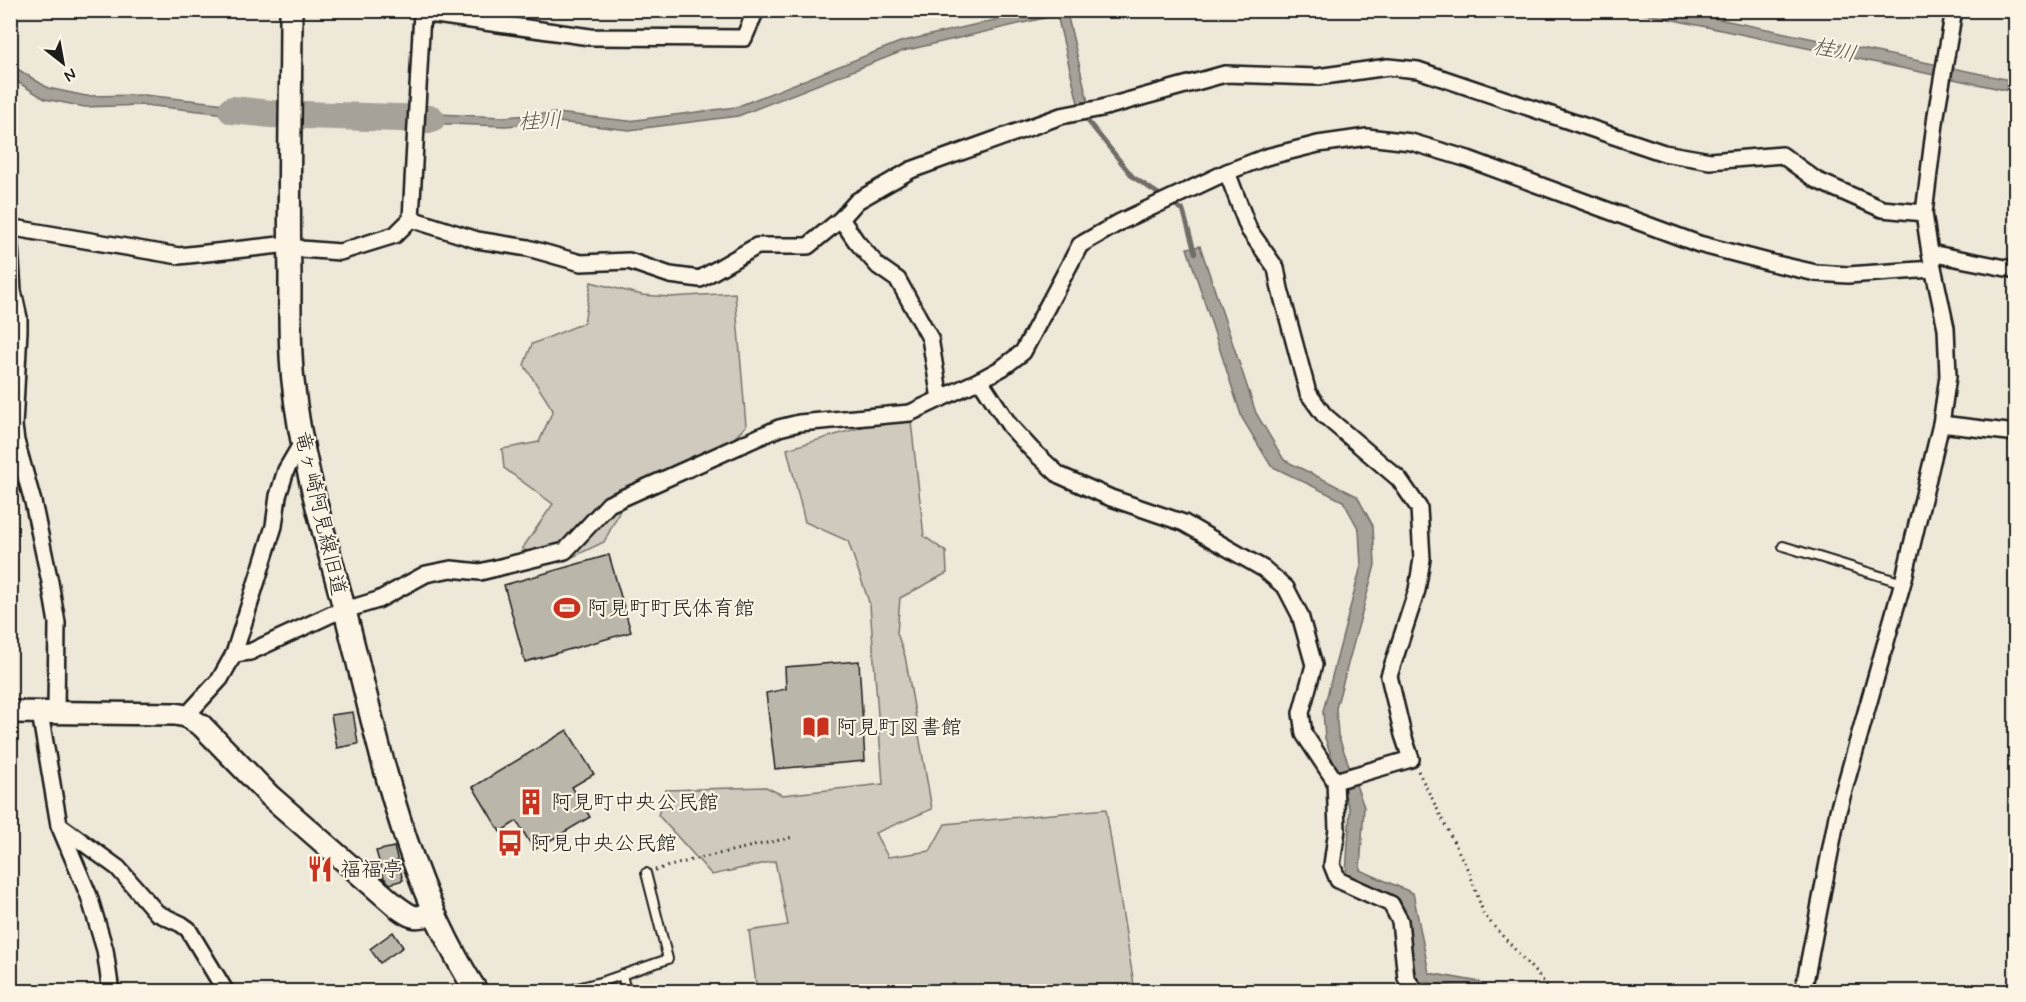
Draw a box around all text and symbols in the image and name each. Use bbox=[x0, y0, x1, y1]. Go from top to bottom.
north arrow bbox=[33, 33, 93, 93]
water label: 桂川 bbox=[1810, 33, 1859, 69]
text: N bbox=[60, 63, 80, 86]
water label: 桂川 bbox=[518, 107, 563, 137]
street label: 竜ヶ崎阿見線旧道 bbox=[287, 428, 353, 598]
sports icon: 阿見町町民体育館 bbox=[552, 593, 582, 623]
place label: 阿見町町民体育館 bbox=[587, 595, 755, 623]
library icon: 阿見町図書館 bbox=[801, 712, 831, 742]
place label: 阿見町図書館 bbox=[836, 714, 962, 742]
building icon: 阿見町中央公民館 bbox=[516, 787, 546, 817]
place label: 阿見町中央公民館 bbox=[551, 789, 719, 817]
bus stop icon: 阿見中央公民館 bbox=[495, 828, 525, 858]
place label: 阿見中央公民館 bbox=[530, 830, 677, 858]
restaurant icon: 福福亭 bbox=[305, 854, 335, 884]
place label: 福福亭 bbox=[340, 856, 403, 884]

